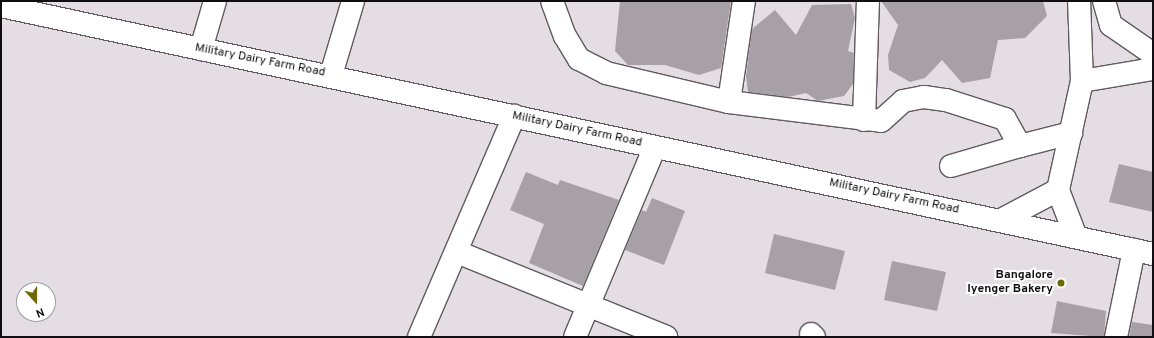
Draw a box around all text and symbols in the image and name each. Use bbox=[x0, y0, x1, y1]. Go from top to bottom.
street label: Military Dairy Farm Road bbox=[194, 41, 326, 81]
street label: Military Dairy Farm Road bbox=[511, 109, 643, 151]
street label: Military Dairy Farm Road bbox=[828, 176, 960, 218]
place label: Bangalore Iyenger Bakery bbox=[967, 269, 1053, 297]
marker: Bangalore Iyenger Bakery bbox=[1056, 278, 1066, 288]
north arrow bbox=[16, 282, 56, 322]
text: N bbox=[34, 304, 46, 320]

